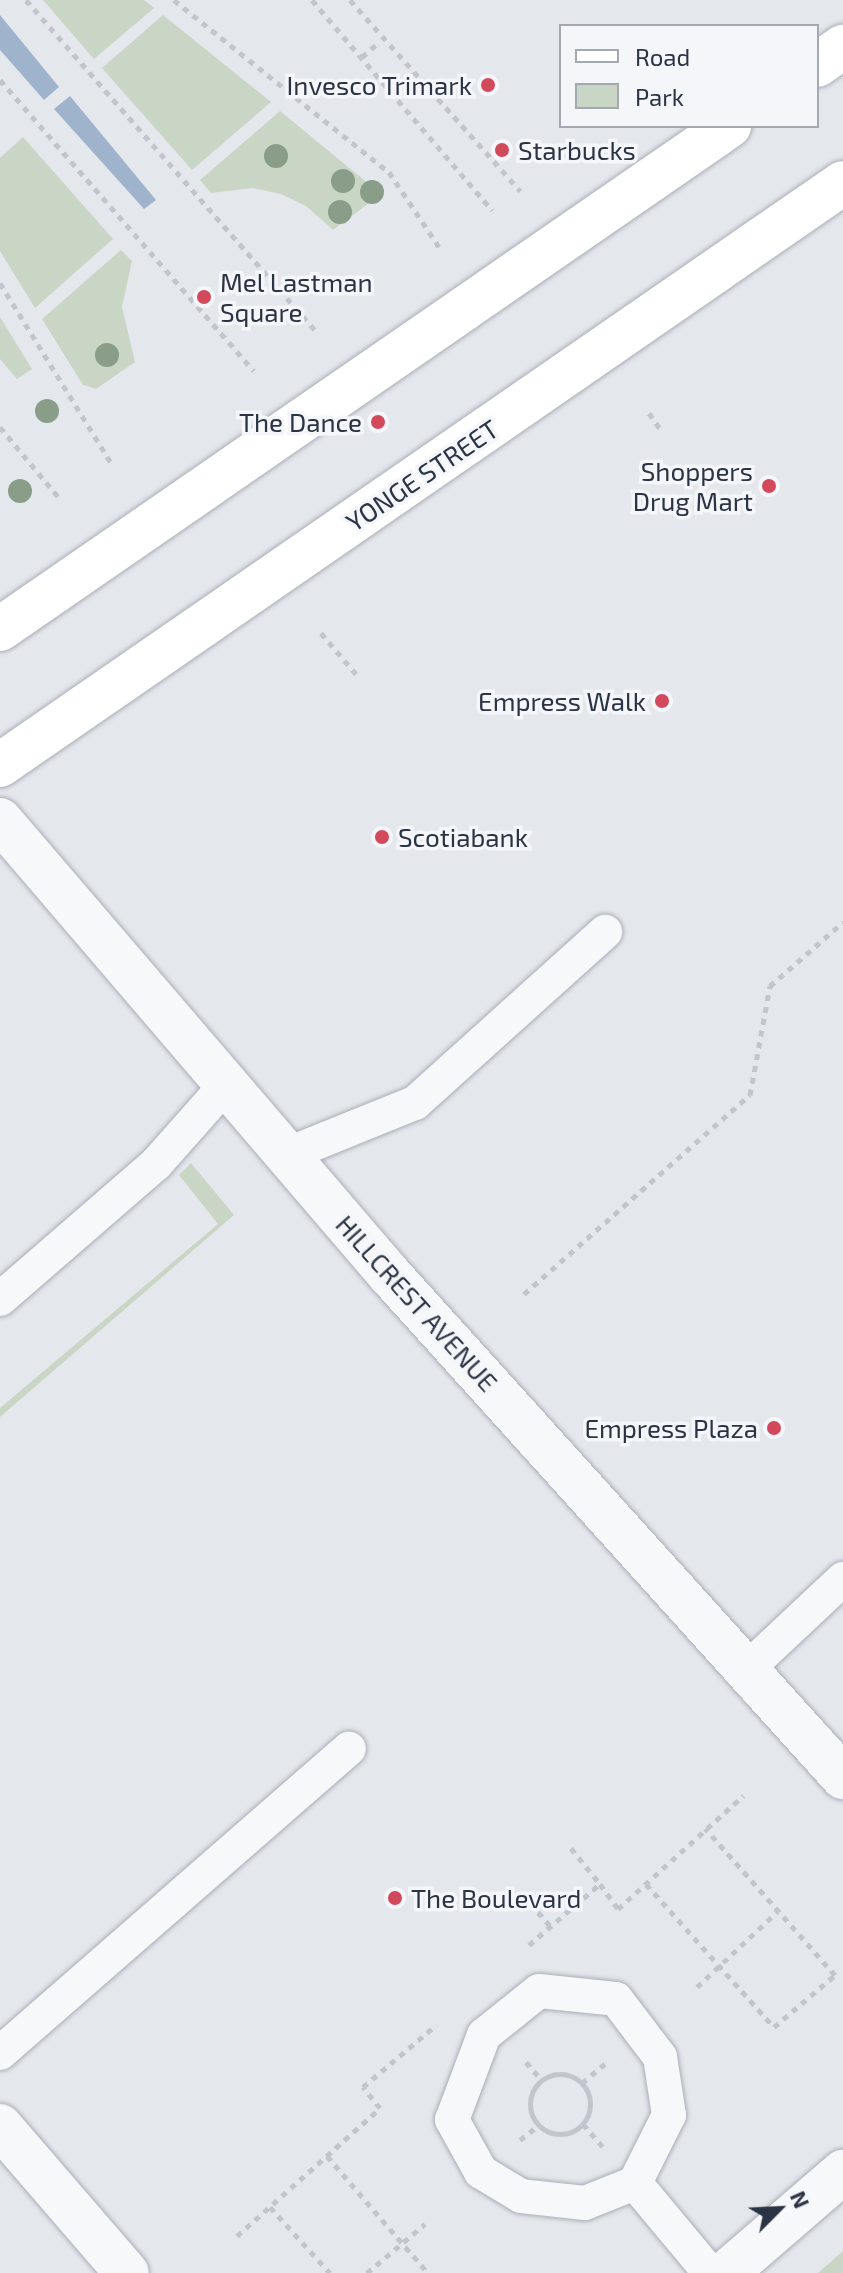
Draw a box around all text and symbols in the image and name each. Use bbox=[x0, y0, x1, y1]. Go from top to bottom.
legend bbox=[559, 24, 819, 128]
text: Road bbox=[635, 42, 690, 71]
place label: Invesco Trimark bbox=[286, 69, 472, 101]
marker: Invesco Trimark bbox=[479, 76, 497, 94]
text: Park bbox=[635, 82, 684, 111]
place label: Starbucks bbox=[518, 134, 636, 166]
marker: Starbucks bbox=[493, 141, 511, 159]
place label: Mel Lastman Square bbox=[220, 266, 373, 328]
marker: Mel Lastman Square bbox=[195, 288, 213, 306]
place label: The Dance bbox=[239, 406, 362, 438]
street label: YONGE STREET bbox=[340, 413, 504, 537]
marker: The Dance bbox=[369, 413, 387, 431]
place label: Shoppers Drug Mart bbox=[633, 455, 753, 516]
marker: Shoppers Drug Mart bbox=[760, 477, 778, 495]
place label: Empress Walk bbox=[478, 685, 646, 717]
marker: Empress Walk bbox=[653, 692, 671, 710]
place label: Scotiabank bbox=[398, 821, 528, 853]
marker: Scotiabank bbox=[373, 828, 391, 846]
street label: HILLCREST AVENUE bbox=[329, 1208, 505, 1398]
place label: Empress Plaza bbox=[584, 1412, 758, 1444]
marker: Empress Plaza bbox=[765, 1419, 783, 1437]
place label: The Boulevard bbox=[411, 1882, 581, 1914]
marker: The Boulevard bbox=[386, 1889, 404, 1907]
north arrow bbox=[739, 2169, 819, 2249]
text: N bbox=[786, 2187, 816, 2212]

